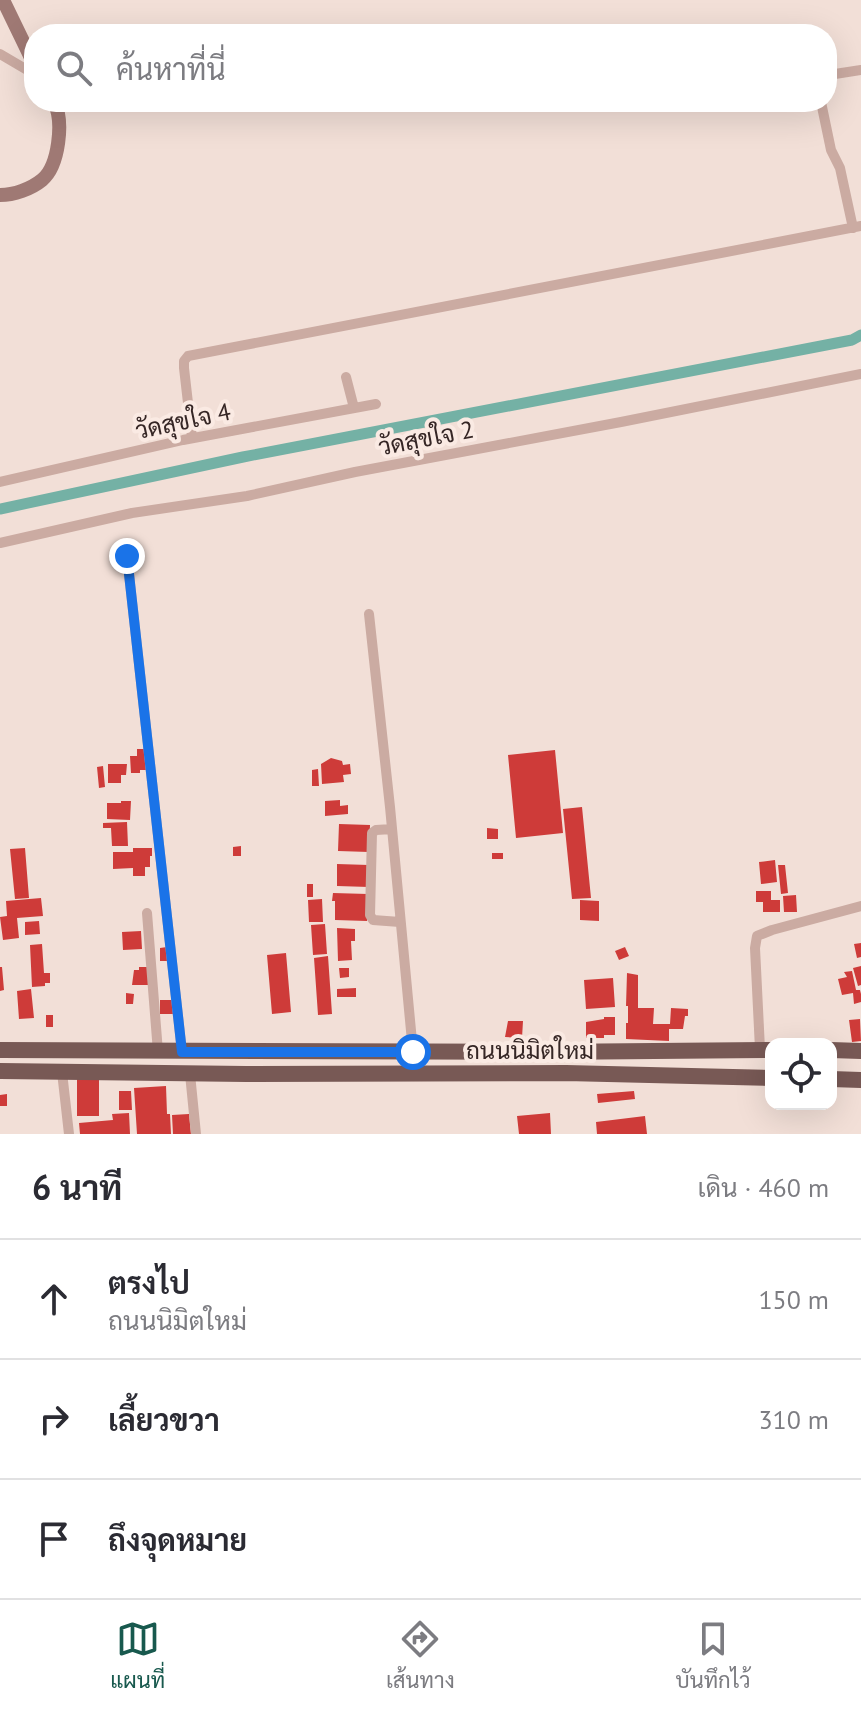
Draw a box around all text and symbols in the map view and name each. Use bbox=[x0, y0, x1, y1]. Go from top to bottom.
search box bbox=[24, 24, 837, 112]
icon: search bbox=[52, 46, 96, 90]
text: ค้นหาที่นี่ bbox=[116, 49, 226, 88]
street label: วัดสุขใจ 4 bbox=[133, 396, 234, 447]
street label: วัดสุขใจ 2 bbox=[376, 414, 477, 463]
route end bbox=[109, 538, 145, 574]
route start bbox=[395, 1034, 431, 1070]
street label: ถนนนิมิตใหม่ bbox=[466, 1035, 594, 1066]
map controls bbox=[765, 1038, 837, 1110]
button: locate bbox=[765, 1038, 837, 1110]
text: 6 นาที bbox=[32, 1165, 122, 1209]
text: เดิน · 460 m bbox=[698, 1171, 829, 1204]
text: ตรงไป bbox=[108, 1263, 190, 1302]
icon: ahead bbox=[32, 1277, 76, 1321]
text: 150 m bbox=[758, 1283, 829, 1316]
text: ถนนนิมิตใหม่ bbox=[108, 1304, 247, 1337]
icon: right bbox=[32, 1397, 76, 1441]
text: เลี้ยวขวา bbox=[108, 1400, 220, 1439]
text: 310 m bbox=[758, 1403, 829, 1436]
icon: arrive bbox=[32, 1517, 76, 1561]
text: ถึงจุดหมาย bbox=[108, 1520, 247, 1559]
tab: แผนที่ bbox=[110, 1617, 165, 1694]
tab: เส้นทาง bbox=[386, 1617, 455, 1694]
tab: บันทึกไว้ bbox=[675, 1617, 751, 1694]

